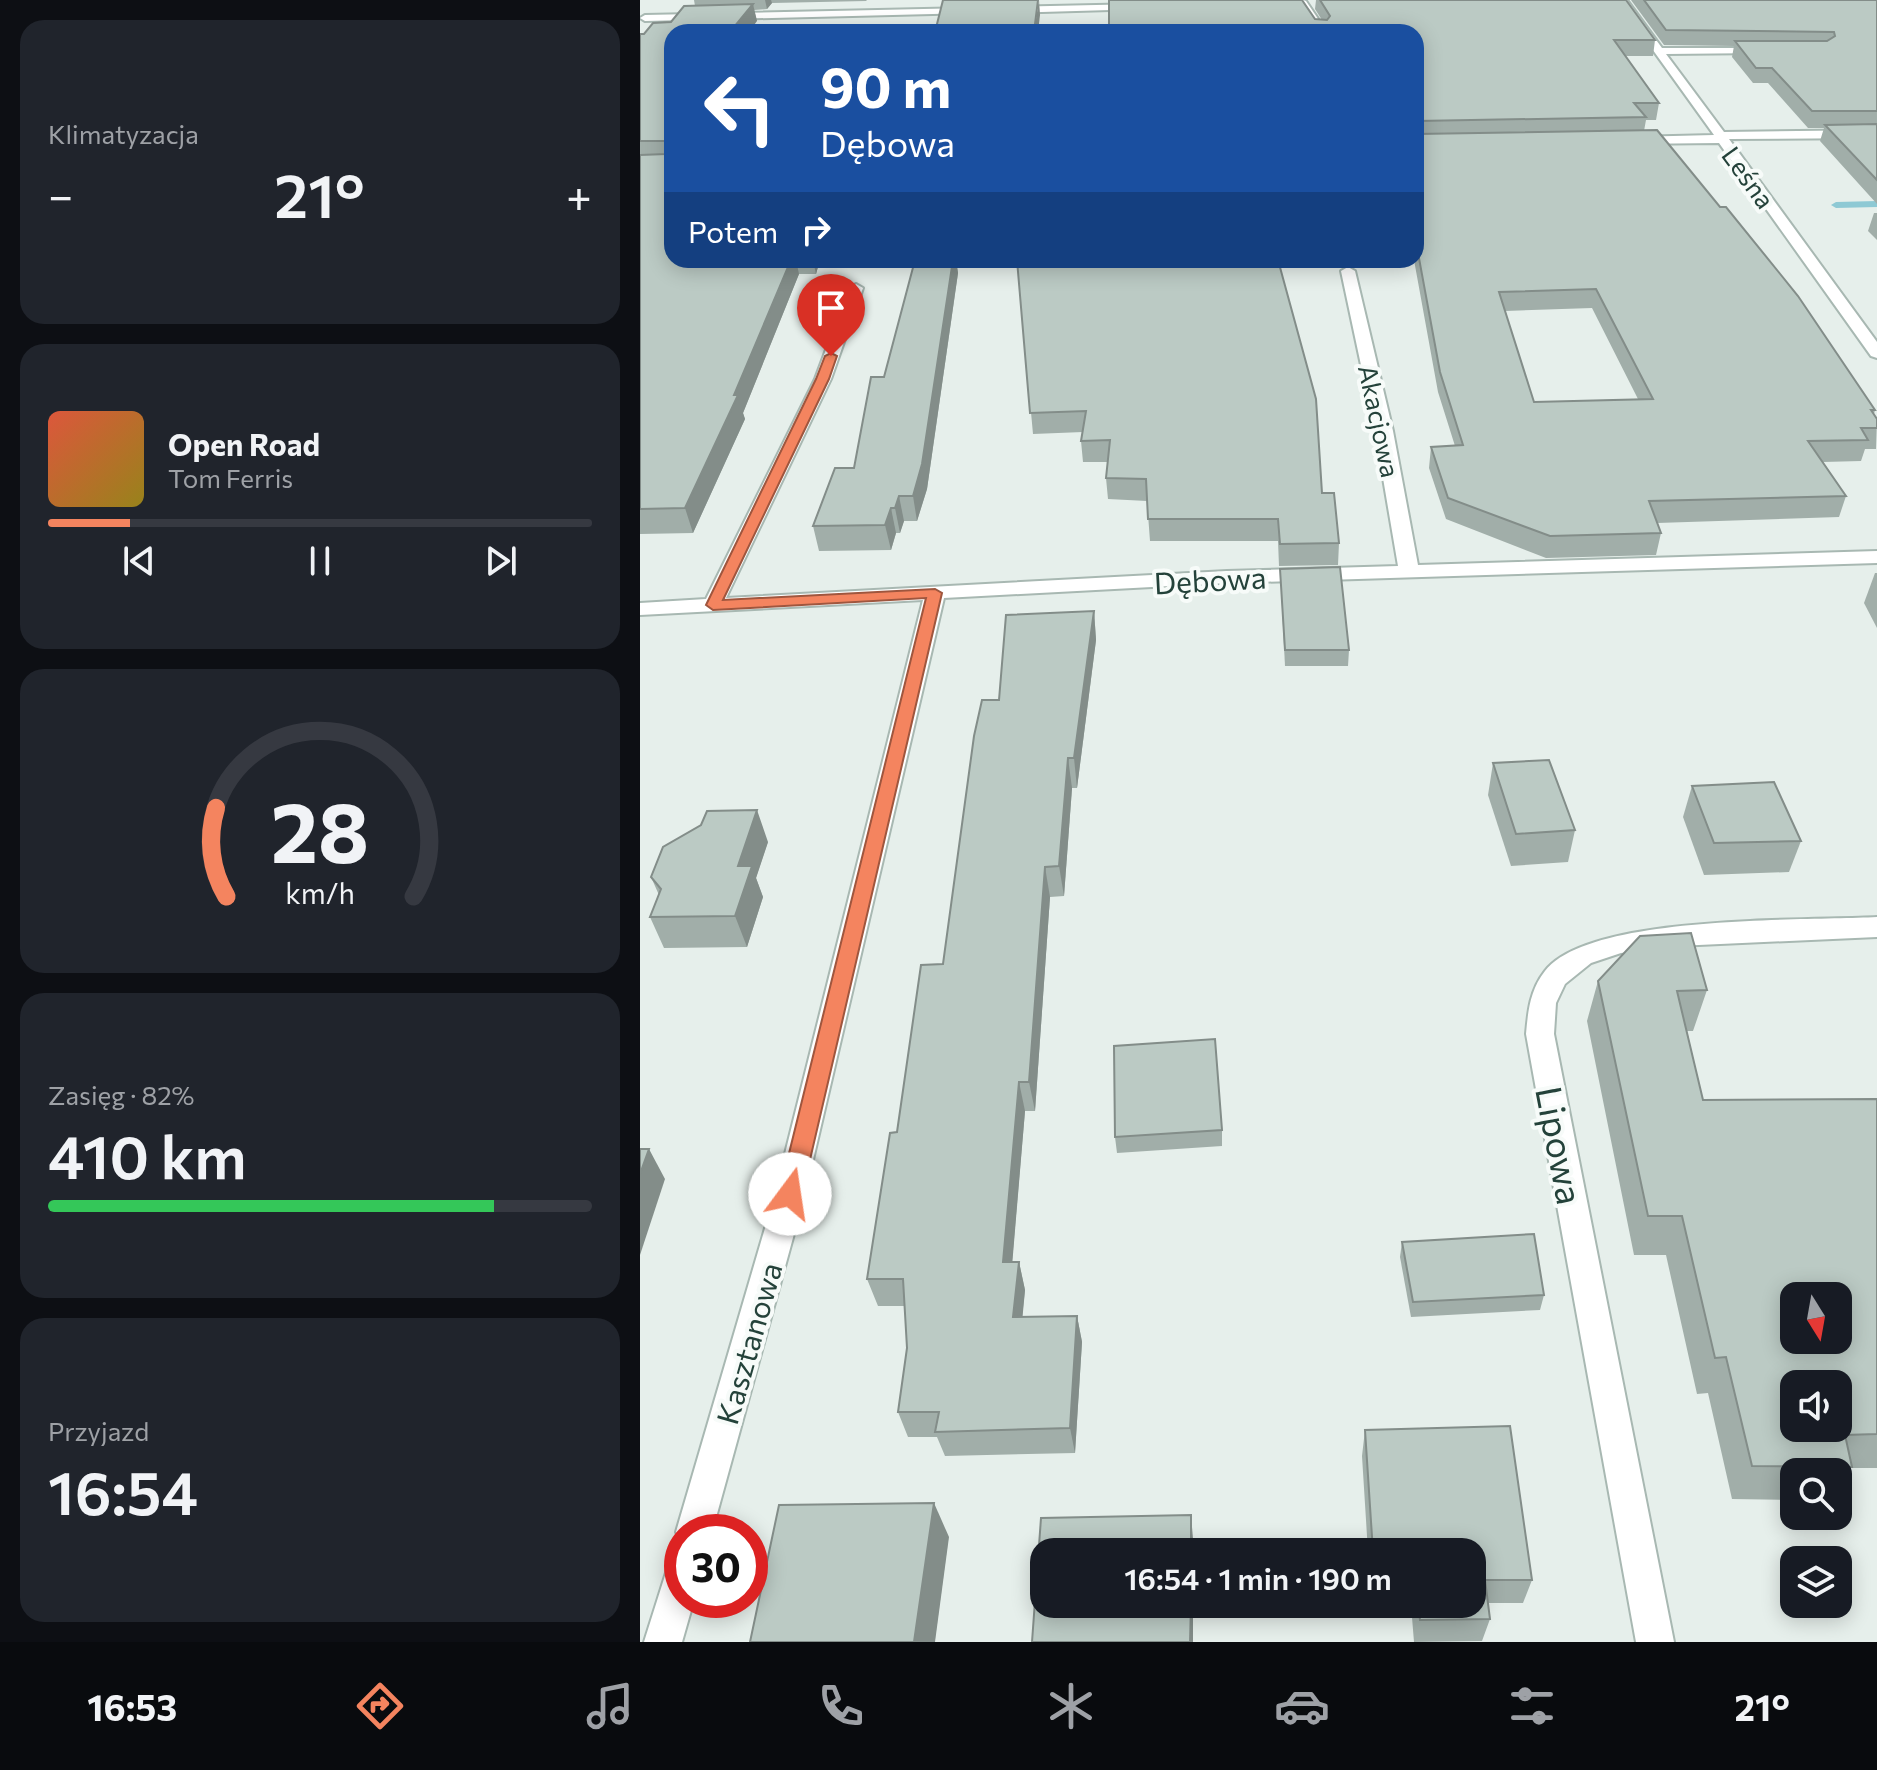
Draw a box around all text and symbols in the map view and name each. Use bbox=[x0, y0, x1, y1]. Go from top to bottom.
text: 90 m bbox=[820, 51, 951, 120]
icon: left bbox=[688, 56, 792, 160]
text: Klimatyzacja bbox=[48, 118, 199, 149]
text: Dębowa bbox=[820, 120, 955, 164]
street label: Leśna bbox=[1716, 140, 1782, 214]
text: 21° bbox=[274, 157, 365, 230]
text: − bbox=[48, 167, 73, 221]
text: + bbox=[566, 167, 592, 221]
icon: right bbox=[794, 208, 838, 252]
text: Potem bbox=[688, 212, 778, 249]
pin bbox=[797, 274, 865, 356]
icon: arrive bbox=[809, 286, 853, 330]
street label: Akacjowa bbox=[1353, 362, 1407, 480]
text: Open Road bbox=[168, 425, 320, 462]
text: Tom Ferris bbox=[168, 462, 293, 493]
icon: previous bbox=[117, 539, 161, 583]
icon: pause bbox=[298, 539, 342, 583]
icon: next bbox=[479, 539, 523, 583]
street label: Dębowa bbox=[1153, 558, 1267, 600]
text: 28 bbox=[271, 778, 369, 880]
text: km/h bbox=[285, 875, 355, 910]
text: Zasięg · 82% bbox=[48, 1079, 195, 1110]
street label: Lipowa bbox=[1528, 1082, 1594, 1208]
text: 410 km bbox=[48, 1118, 247, 1191]
position arrow bbox=[748, 1152, 832, 1236]
street label: Kasztanowa bbox=[707, 1258, 789, 1428]
north arrow bbox=[1780, 1282, 1852, 1354]
map controls bbox=[1780, 1282, 1852, 1618]
button: sound bbox=[1780, 1370, 1852, 1442]
text: Przyjazd bbox=[48, 1415, 149, 1446]
text: 16:54 bbox=[48, 1454, 198, 1527]
button: search bbox=[1780, 1458, 1852, 1530]
speed limit sign: 30 bbox=[664, 1514, 768, 1618]
button: layers bbox=[1780, 1546, 1852, 1618]
text: 16:54 · 1 min · 190 m bbox=[1124, 1559, 1392, 1596]
icon: directions bbox=[352, 1678, 408, 1734]
icon: music bbox=[582, 1678, 638, 1734]
icon: phone bbox=[813, 1678, 869, 1734]
icon: climate bbox=[1043, 1678, 1099, 1734]
icon: car bbox=[1274, 1678, 1330, 1734]
icon: filters bbox=[1504, 1678, 1560, 1734]
text: 16:53 bbox=[87, 1684, 177, 1728]
text: 21° bbox=[1735, 1684, 1790, 1728]

